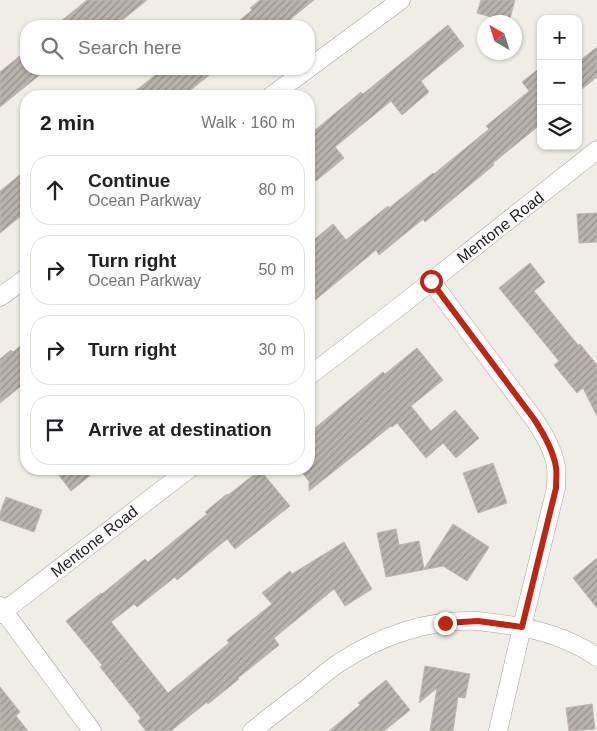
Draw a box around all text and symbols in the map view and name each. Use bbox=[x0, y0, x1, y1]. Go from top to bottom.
north arrow bbox=[477, 15, 522, 60]
map controls bbox=[537, 15, 582, 150]
button: + bbox=[537, 15, 582, 60]
search box bbox=[20, 20, 315, 75]
icon: search bbox=[38, 34, 66, 62]
text: Search here bbox=[78, 37, 182, 58]
button: − bbox=[537, 60, 582, 105]
button: layers bbox=[537, 105, 582, 150]
text: 2 min bbox=[40, 111, 95, 134]
text: Walk · 160 m bbox=[201, 114, 295, 131]
text: Continue bbox=[88, 170, 170, 191]
icon: ahead bbox=[41, 176, 69, 204]
text: 80 m bbox=[258, 181, 294, 198]
street label: Mentone Road bbox=[454, 188, 547, 266]
text: Ocean Parkway bbox=[88, 192, 201, 209]
text: Turn right bbox=[88, 250, 176, 271]
icon: right bbox=[41, 256, 69, 284]
text: 50 m bbox=[258, 261, 294, 278]
route start bbox=[420, 270, 443, 293]
text: Ocean Parkway bbox=[88, 272, 201, 289]
icon: right bbox=[41, 336, 69, 364]
text: Turn right bbox=[88, 339, 176, 360]
text: 30 m bbox=[258, 341, 294, 358]
icon: arrive bbox=[41, 416, 69, 444]
text: Arrive at destination bbox=[88, 419, 272, 440]
street label: Mentone Road bbox=[48, 502, 141, 580]
route end bbox=[434, 612, 457, 635]

